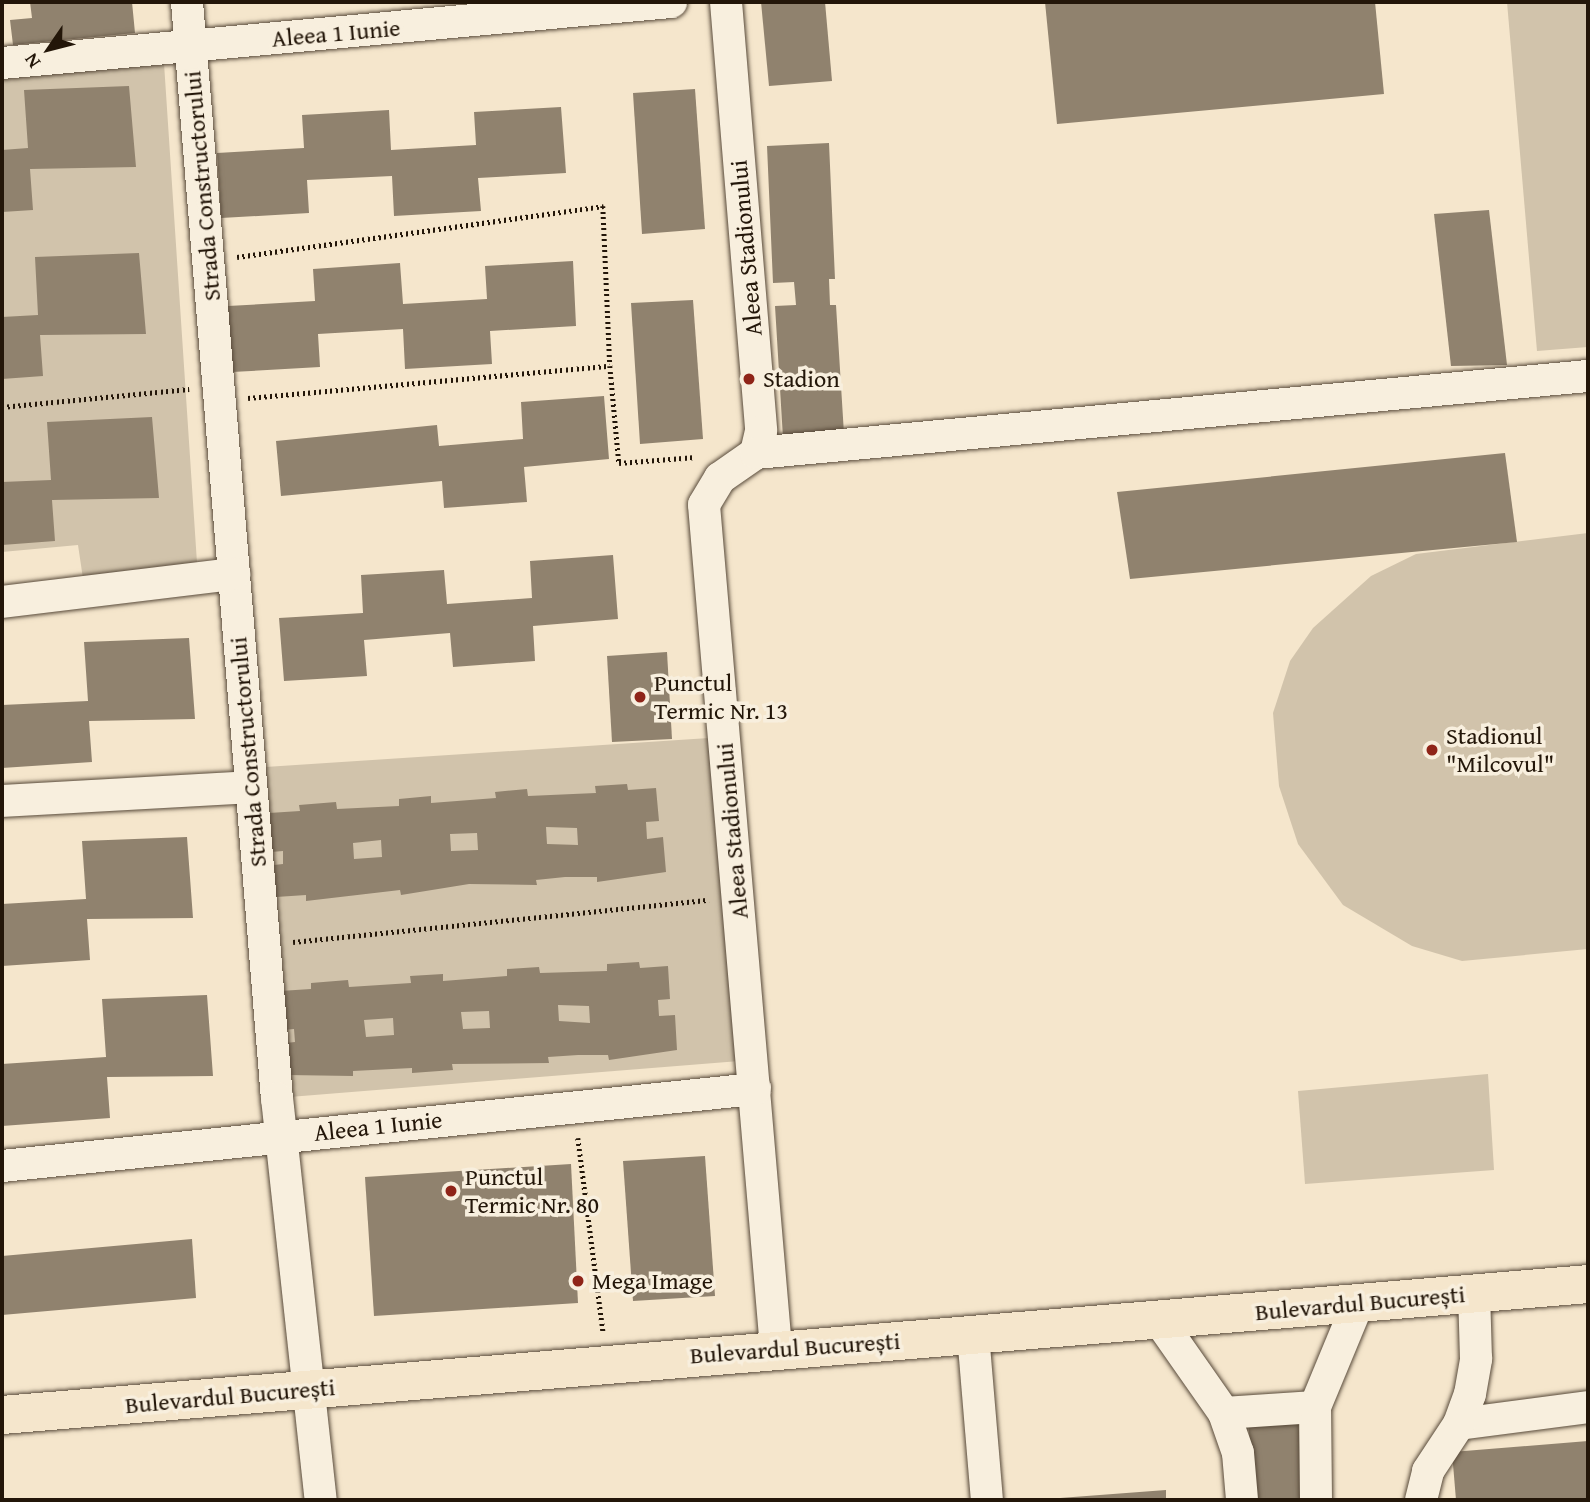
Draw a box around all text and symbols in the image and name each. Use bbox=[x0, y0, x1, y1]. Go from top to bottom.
street label: Aleea 1 Iunie bbox=[270, 13, 402, 53]
north arrow bbox=[14, 14, 84, 84]
text: N bbox=[17, 48, 47, 74]
street label: Strada Constructorului bbox=[178, 70, 226, 302]
street label: Aleea Stadionului bbox=[724, 159, 768, 337]
place label: Stadion bbox=[763, 365, 840, 393]
marker: Stadion bbox=[741, 371, 757, 387]
street label: Strada Constructorului bbox=[224, 636, 272, 868]
place label: Punctul Termic Nr. 13 bbox=[654, 669, 788, 725]
marker: Punctul Termic Nr. 13 bbox=[632, 689, 648, 705]
place label: Stadionul "Milcovul" bbox=[1446, 722, 1554, 778]
street label: Aleea Stadionului bbox=[710, 742, 754, 920]
marker: Stadionul "Milcovul" bbox=[1424, 742, 1440, 758]
street label: Aleea 1 Iunie bbox=[312, 1105, 444, 1147]
place label: Punctul Termic Nr. 80 bbox=[465, 1163, 599, 1219]
marker: Punctul Termic Nr. 80 bbox=[443, 1183, 459, 1199]
place label: Mega Image bbox=[592, 1267, 713, 1295]
marker: Mega Image bbox=[570, 1273, 586, 1289]
street label: Bulevardul București bbox=[1254, 1279, 1466, 1327]
street label: Bulevardul București bbox=[689, 1326, 901, 1370]
street label: Bulevardul București bbox=[124, 1372, 336, 1420]

